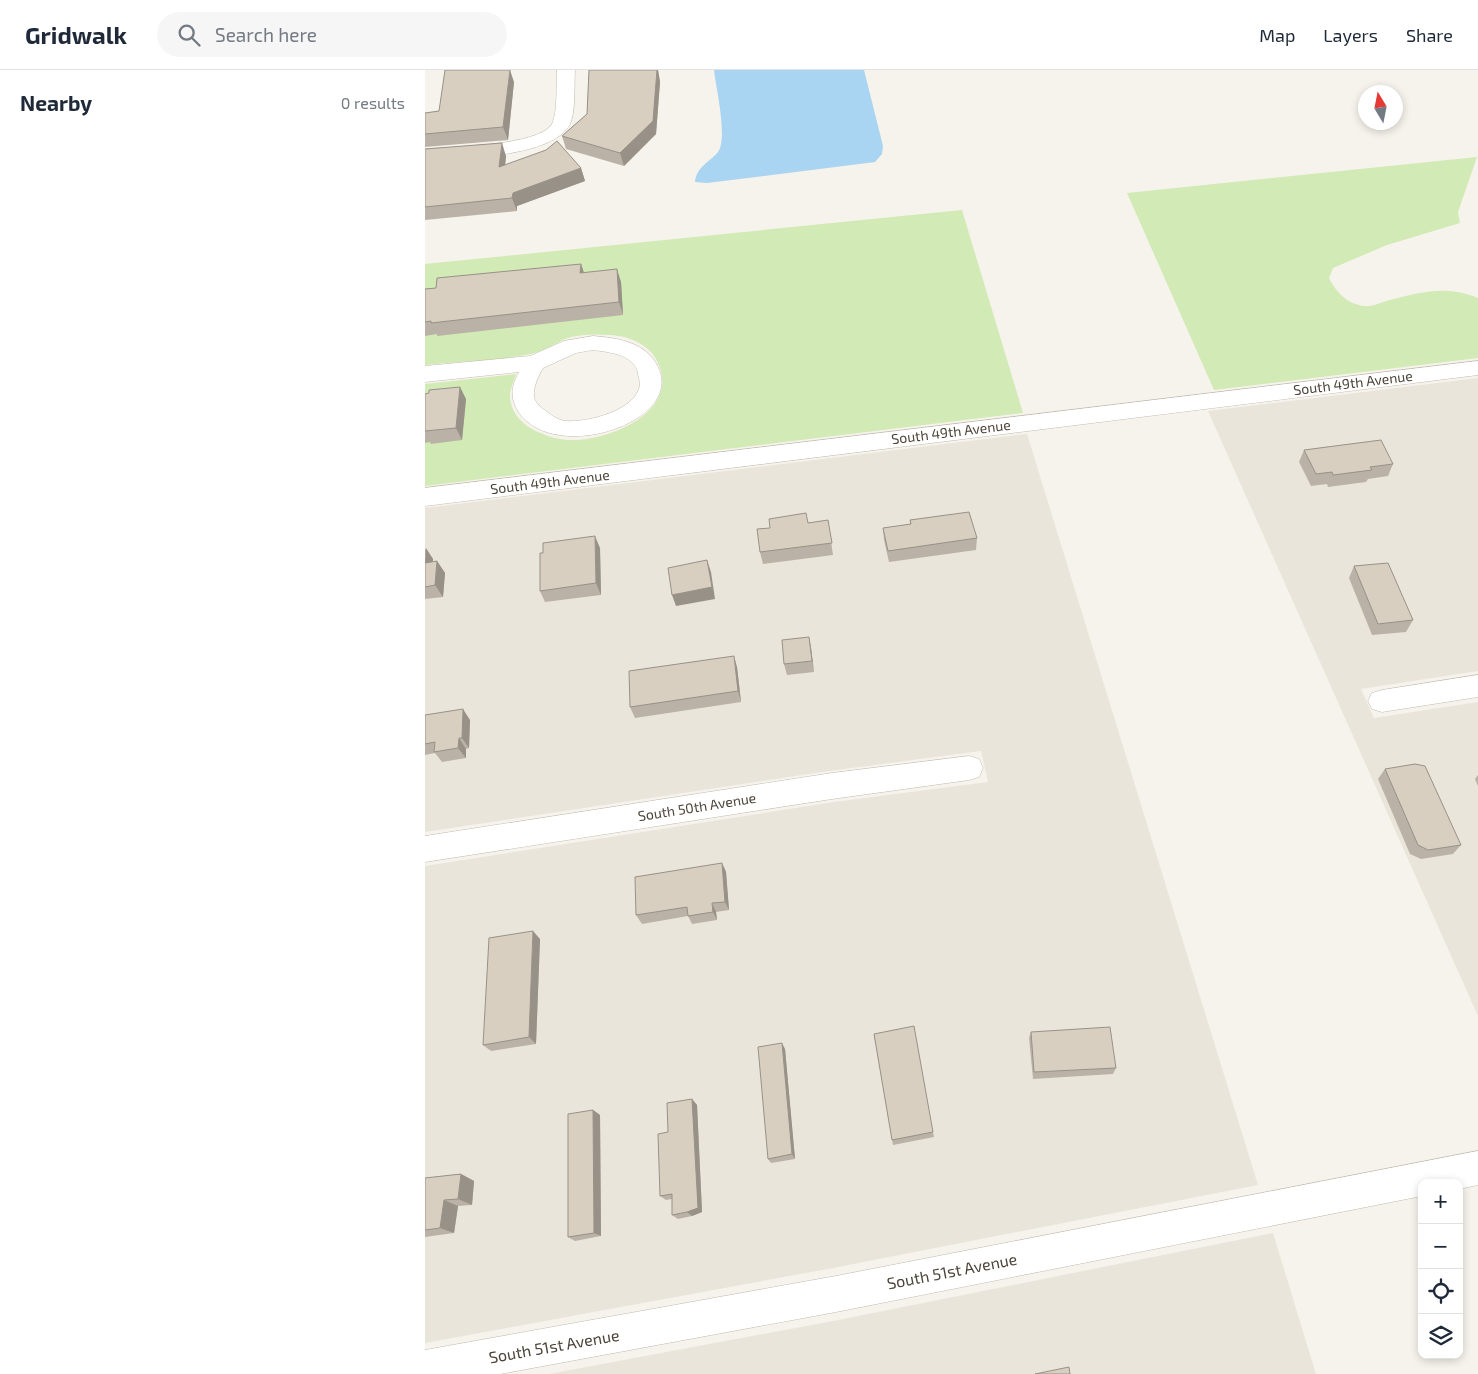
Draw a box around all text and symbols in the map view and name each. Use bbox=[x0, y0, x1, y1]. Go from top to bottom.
search box bbox=[157, 12, 507, 57]
text: Gridwalk bbox=[25, 20, 127, 49]
icon: search bbox=[175, 21, 203, 49]
text: Search here bbox=[215, 23, 317, 46]
text: Map bbox=[1259, 24, 1295, 46]
text: Layers bbox=[1323, 24, 1378, 46]
text: Share bbox=[1406, 24, 1453, 46]
north arrow bbox=[1358, 85, 1403, 130]
text: Nearby bbox=[20, 90, 92, 115]
text: 0 results bbox=[341, 93, 405, 112]
street label: South 49th Avenue bbox=[1292, 367, 1414, 398]
street label: South 49th Avenue bbox=[890, 416, 1012, 447]
street label: South 49th Avenue bbox=[489, 466, 611, 497]
street label: South 50th Avenue bbox=[637, 789, 757, 824]
map controls bbox=[1418, 1179, 1463, 1359]
button: + bbox=[1418, 1179, 1463, 1224]
button: − bbox=[1418, 1224, 1463, 1269]
street label: South 51st Avenue bbox=[885, 1249, 1019, 1292]
button: locate bbox=[1418, 1269, 1463, 1314]
button: layers bbox=[1418, 1314, 1463, 1359]
street label: South 51st Avenue bbox=[487, 1325, 621, 1366]

